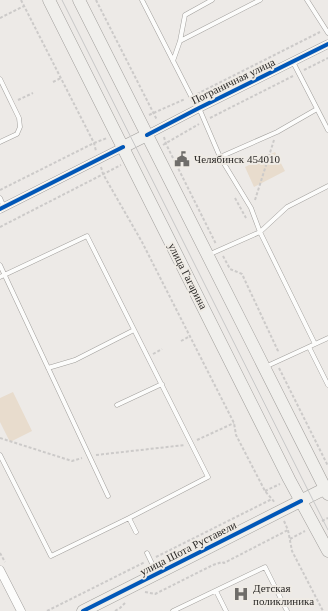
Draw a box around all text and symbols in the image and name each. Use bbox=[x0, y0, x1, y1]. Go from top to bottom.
street label: Пограничная улица bbox=[189, 56, 277, 106]
public building icon: Челябинск 454010 bbox=[173, 150, 191, 168]
place label: Челябинск 454010 bbox=[194, 153, 280, 165]
street label: улица Гагарина bbox=[166, 241, 210, 311]
street label: улица Шота Руставели bbox=[138, 518, 238, 578]
place label: Детская поликлиника bbox=[253, 582, 314, 607]
hospital icon: Детская поликлиника bbox=[232, 585, 250, 603]

